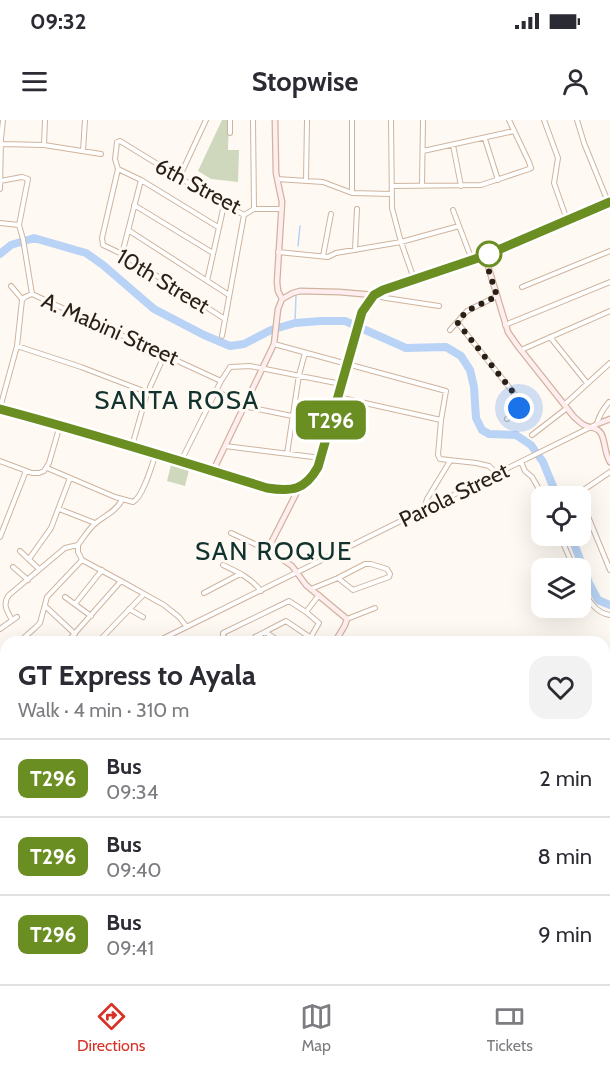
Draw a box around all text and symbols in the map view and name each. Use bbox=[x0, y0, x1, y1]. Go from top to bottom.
text: 09:32 bbox=[30, 8, 86, 35]
icon: menu bbox=[18, 65, 51, 98]
text: Stopwise bbox=[252, 65, 358, 98]
icon: person bbox=[559, 65, 592, 98]
street label: 6th Street bbox=[150, 152, 246, 220]
unlabelled marker bbox=[476, 241, 502, 267]
street label: 10th Street bbox=[112, 243, 215, 319]
street label: A. Mabini Street bbox=[37, 287, 183, 371]
district label: SANTA ROSA bbox=[94, 384, 260, 416]
your location bbox=[504, 393, 534, 423]
line badge: T296 bbox=[289, 400, 373, 440]
text: T296 bbox=[308, 408, 354, 433]
street label: Parola Street bbox=[395, 457, 514, 533]
map controls bbox=[531, 486, 591, 618]
button: locate bbox=[531, 486, 591, 546]
district label: SAN ROQUE bbox=[195, 535, 353, 567]
button: layers bbox=[531, 558, 591, 618]
button: heart bbox=[529, 656, 592, 719]
text: GT Express to Ayala bbox=[18, 658, 256, 692]
text: Walk · 4 min · 310 m bbox=[18, 698, 189, 722]
text: Bus bbox=[106, 753, 141, 780]
text: 2 min bbox=[539, 765, 592, 792]
text: T296 bbox=[30, 766, 76, 791]
text: 09:34 bbox=[106, 780, 158, 804]
text: Bus bbox=[106, 831, 141, 858]
text: 8 min bbox=[537, 843, 592, 870]
text: T296 bbox=[30, 844, 76, 869]
text: 09:40 bbox=[106, 858, 161, 882]
text: Bus bbox=[106, 909, 141, 936]
text: 9 min bbox=[538, 921, 592, 948]
text: T296 bbox=[30, 922, 76, 947]
text: 09:41 bbox=[106, 936, 154, 960]
tab: Directions bbox=[77, 1000, 145, 1055]
tab: Map bbox=[300, 1000, 333, 1055]
tab: Tickets bbox=[487, 1000, 533, 1055]

